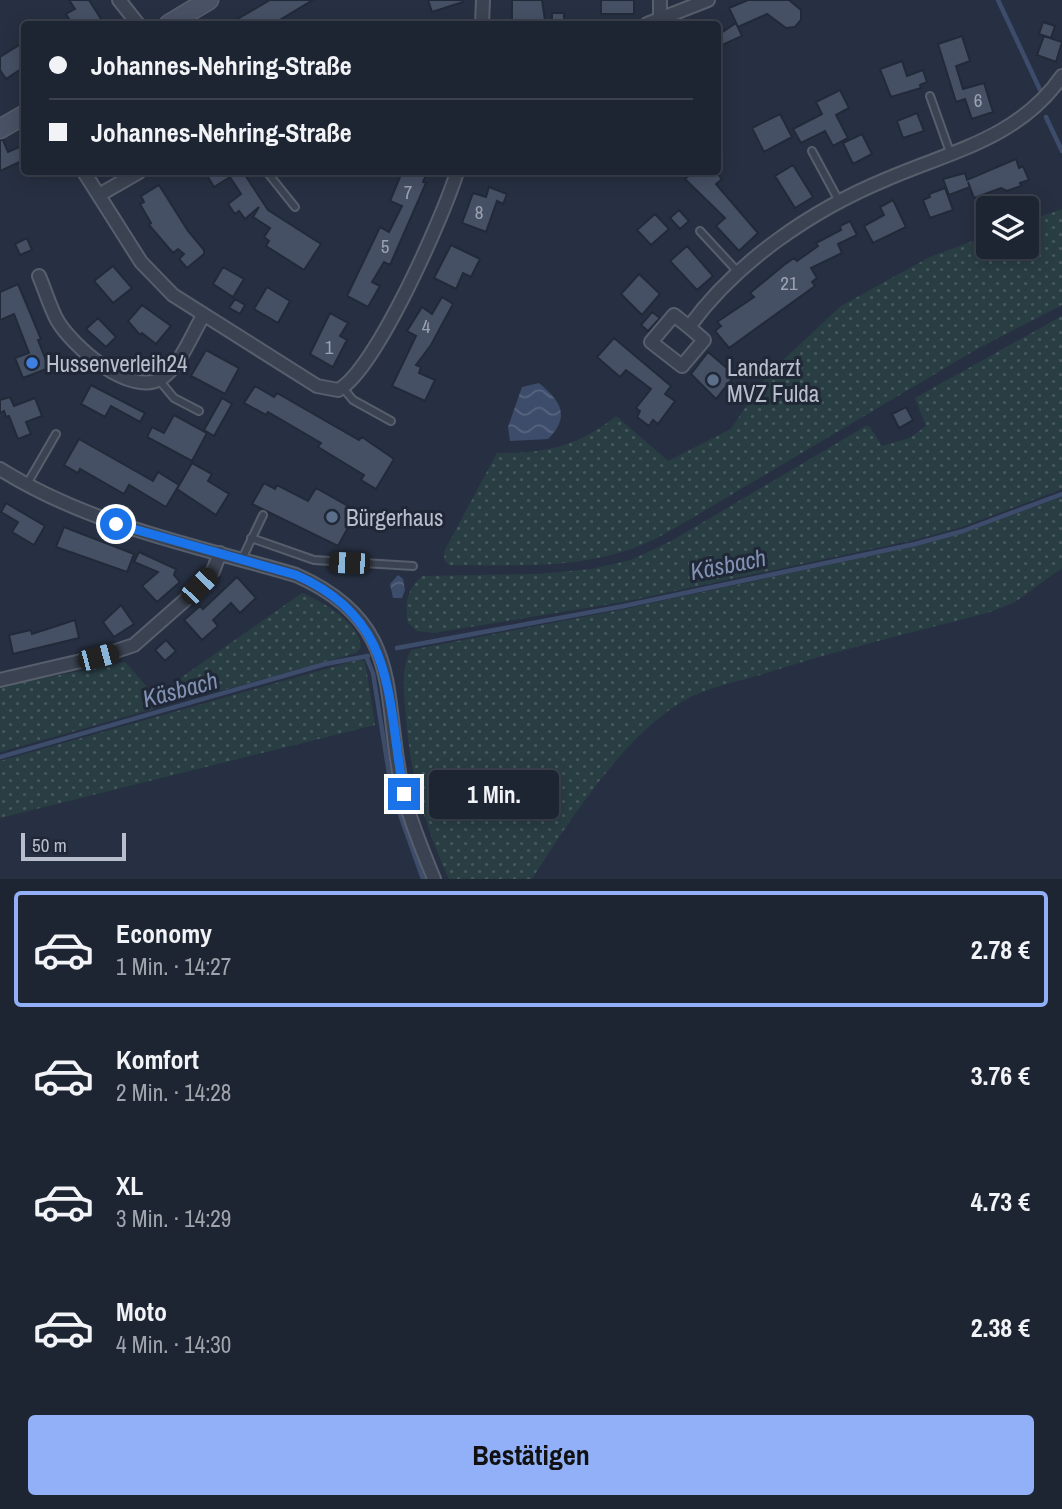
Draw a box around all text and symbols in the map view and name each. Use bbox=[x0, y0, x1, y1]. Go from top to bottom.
text: Johannes-Nehring-Straße bbox=[91, 48, 352, 83]
house number: 6 bbox=[974, 87, 982, 113]
text: Johannes-Nehring-Straße bbox=[91, 115, 352, 150]
house number: 7 bbox=[404, 179, 413, 205]
map controls bbox=[976, 196, 1039, 259]
button: layers bbox=[976, 196, 1039, 259]
house number: 8 bbox=[475, 199, 483, 225]
house number: 5 bbox=[381, 233, 390, 259]
house number: 21 bbox=[780, 270, 798, 296]
house number: 4 bbox=[422, 313, 431, 339]
house number: 1 bbox=[325, 334, 334, 360]
place label: Hussenverleih24 bbox=[46, 348, 188, 379]
place label: Landarzt MVZ Fulda bbox=[727, 352, 820, 409]
marker: Hussenverleih24 bbox=[24, 355, 40, 371]
marker: Landarzt MVZ Fulda bbox=[705, 372, 721, 388]
place label: Bürgerhaus bbox=[346, 502, 444, 533]
route start bbox=[100, 508, 132, 540]
marker: Bürgerhaus bbox=[324, 509, 340, 525]
water label: Käsbach bbox=[687, 541, 769, 587]
car bbox=[328, 552, 371, 574]
car bbox=[177, 564, 222, 608]
car bbox=[75, 641, 122, 673]
water label: Käsbach bbox=[139, 664, 221, 714]
callout: 1 Min. bbox=[428, 770, 558, 818]
route end bbox=[388, 778, 420, 810]
text: 1 Min. bbox=[467, 779, 521, 810]
scale bar bbox=[21, 830, 126, 862]
text: 50 m bbox=[32, 832, 67, 858]
text: Economy bbox=[116, 916, 212, 951]
icon: car bbox=[32, 918, 95, 981]
text: 2.78 € bbox=[971, 932, 1030, 967]
text: 1 Min. · 14:27 bbox=[116, 951, 231, 982]
text: Komfort bbox=[116, 1042, 199, 1077]
icon: car bbox=[32, 1044, 95, 1107]
text: 3.76 € bbox=[971, 1058, 1030, 1093]
text: 2 Min. · 14:28 bbox=[116, 1077, 231, 1108]
text: XL bbox=[116, 1168, 143, 1203]
icon: car bbox=[32, 1170, 95, 1233]
text: 4.73 € bbox=[971, 1184, 1030, 1219]
text: 3 Min. · 14:29 bbox=[116, 1203, 231, 1234]
text: Moto bbox=[116, 1294, 167, 1329]
icon: car bbox=[32, 1296, 95, 1359]
text: 2.38 € bbox=[971, 1310, 1030, 1345]
text: 4 Min. · 14:30 bbox=[116, 1329, 231, 1360]
button: Bestätigen bbox=[28, 1415, 1034, 1495]

